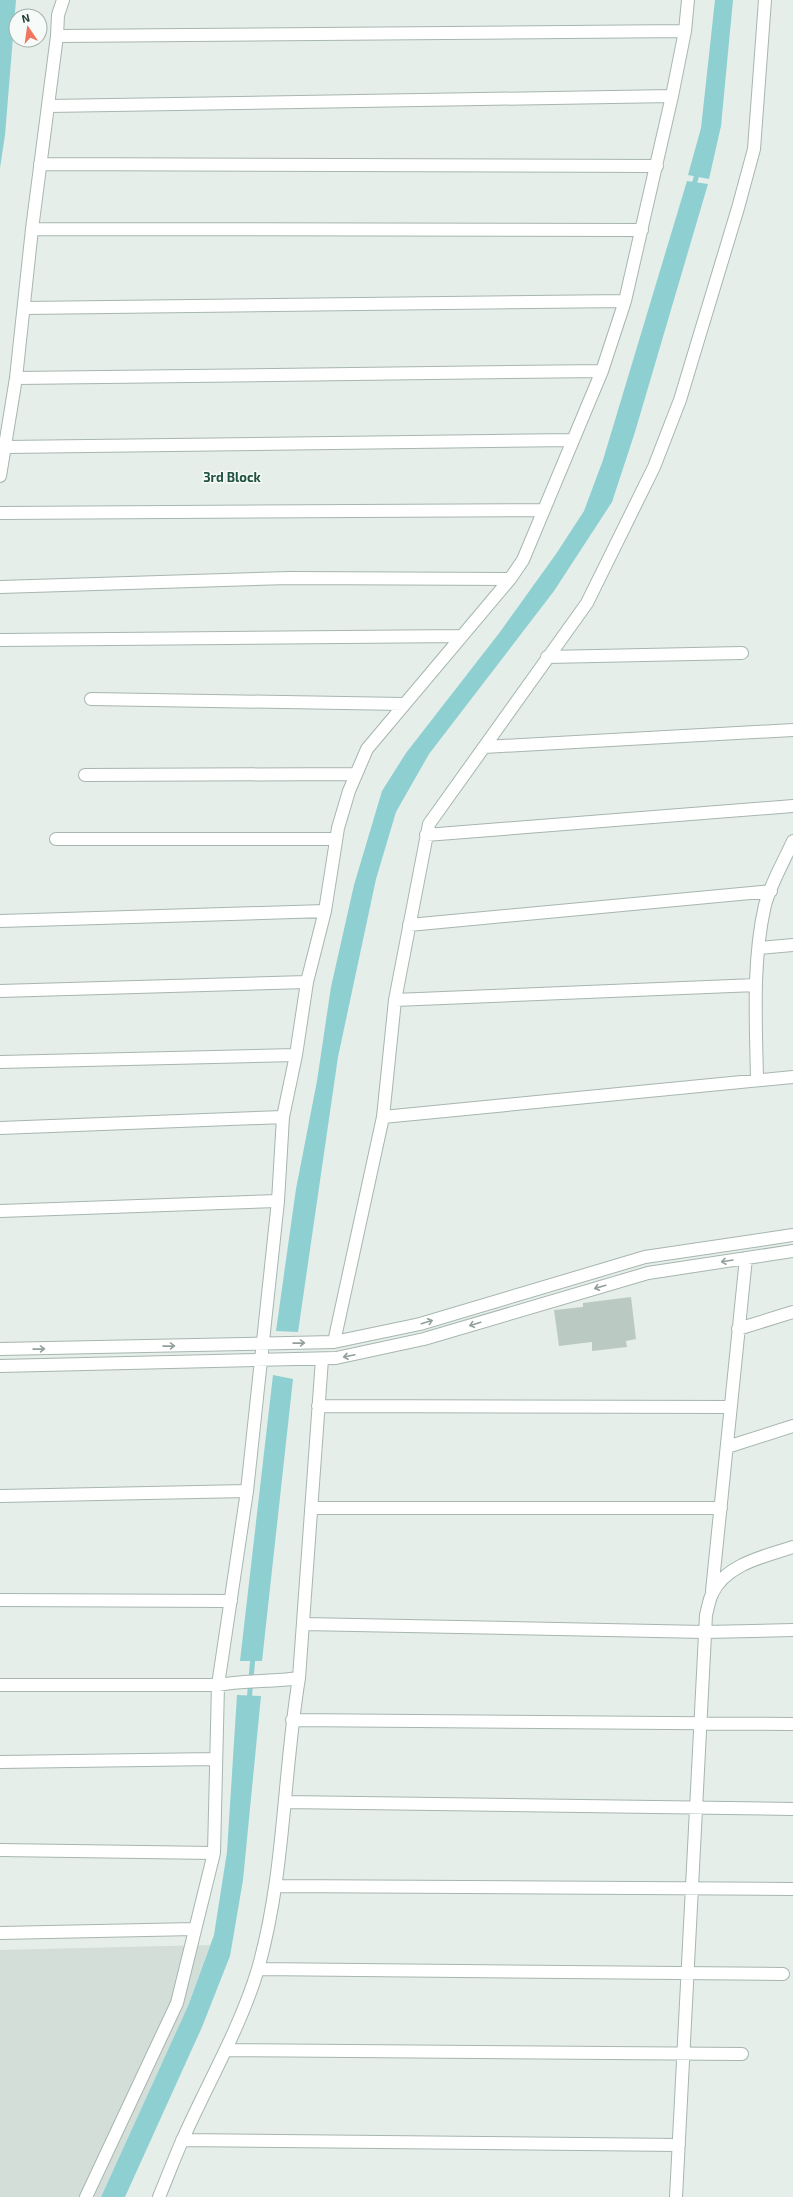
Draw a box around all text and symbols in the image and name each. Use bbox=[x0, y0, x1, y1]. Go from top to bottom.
north arrow bbox=[8, 8, 48, 48]
text: N bbox=[20, 11, 31, 25]
district label: 3rd Block bbox=[203, 469, 262, 485]
one-way arrow bbox=[721, 1257, 734, 1265]
one-way arrow bbox=[593, 1284, 606, 1291]
one-way arrow bbox=[420, 1318, 433, 1325]
one-way arrow bbox=[469, 1321, 482, 1328]
one-way arrow bbox=[292, 1339, 305, 1347]
one-way arrow bbox=[162, 1342, 175, 1350]
one-way arrow bbox=[32, 1345, 45, 1352]
one-way arrow bbox=[343, 1352, 356, 1360]

